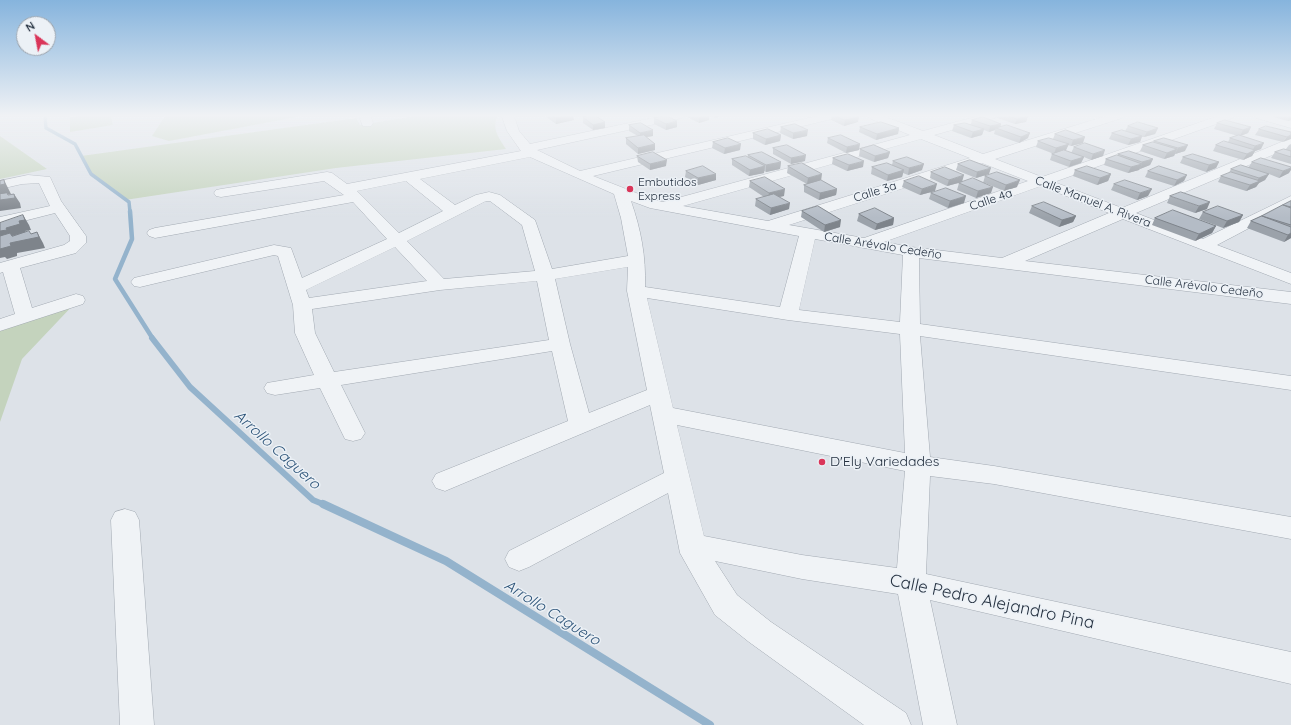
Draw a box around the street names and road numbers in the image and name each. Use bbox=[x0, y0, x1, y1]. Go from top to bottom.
street label: Calle Manuel A. Rivera bbox=[1033, 173, 1153, 231]
street label: Calle 3a bbox=[852, 179, 898, 205]
street label: Calle 4a bbox=[968, 186, 1014, 214]
street label: Calle Arévalo Cedeño bbox=[823, 230, 943, 262]
street label: Calle Arévalo Cedeño bbox=[1144, 273, 1264, 301]
street label: Calle Pedro Alejandro Pina bbox=[888, 570, 1096, 634]

